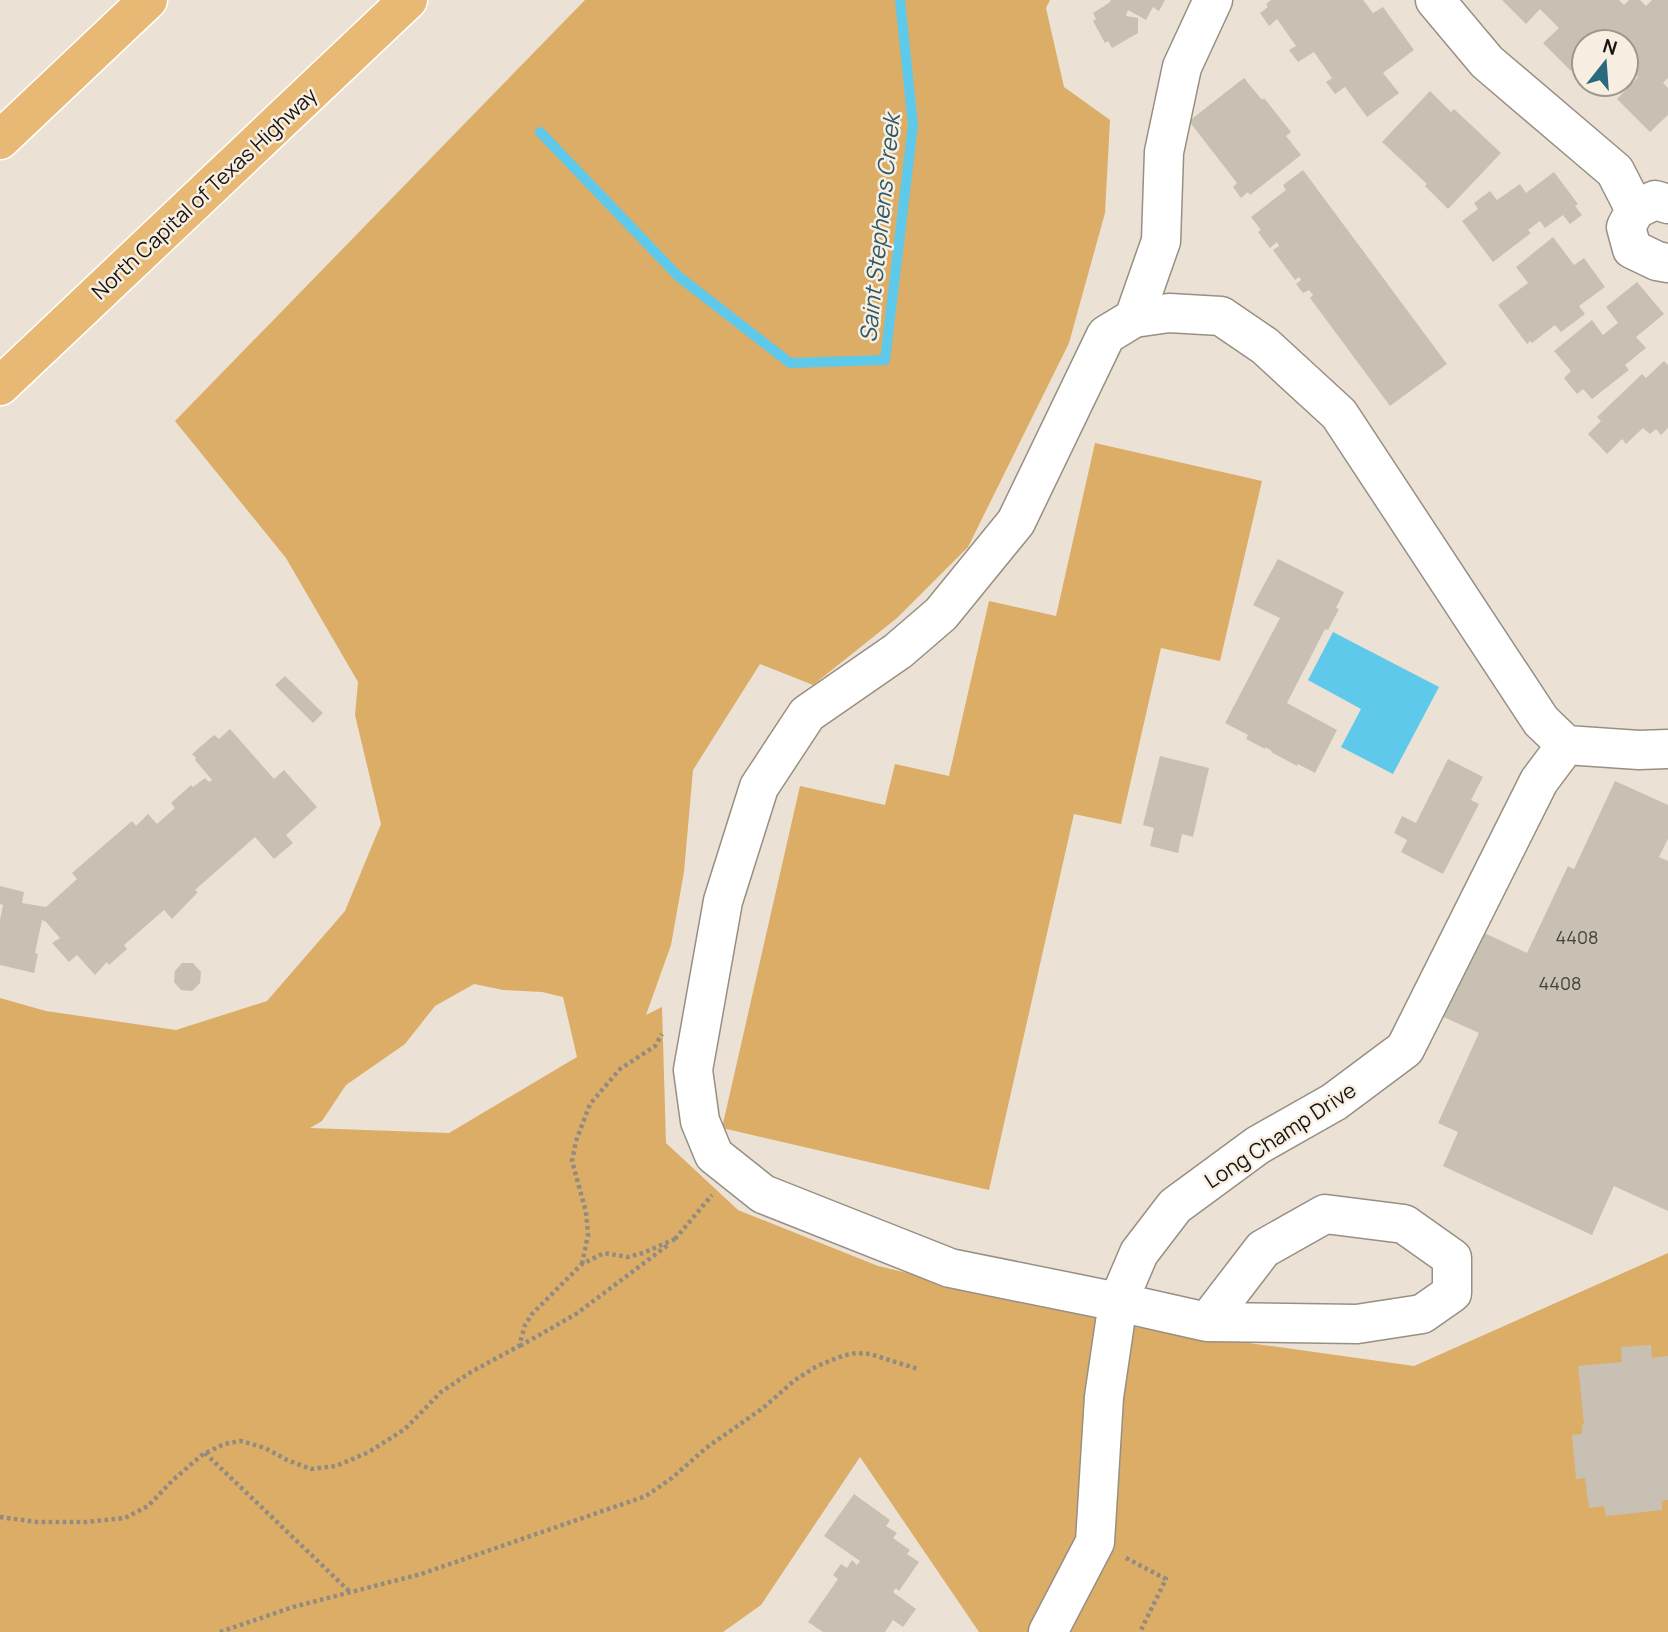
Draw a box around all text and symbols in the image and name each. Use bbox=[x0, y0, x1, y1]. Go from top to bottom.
north arrow bbox=[1570, 28, 1640, 98]
text: N bbox=[1600, 32, 1620, 61]
street label: North Capital of Texas Highway bbox=[85, 81, 323, 305]
water label: Saint Stephens Creek bbox=[851, 109, 907, 344]
house number: 4408 bbox=[1556, 925, 1598, 949]
house number: 4408 bbox=[1539, 971, 1581, 995]
street label: Long Champ Drive bbox=[1199, 1076, 1361, 1194]

